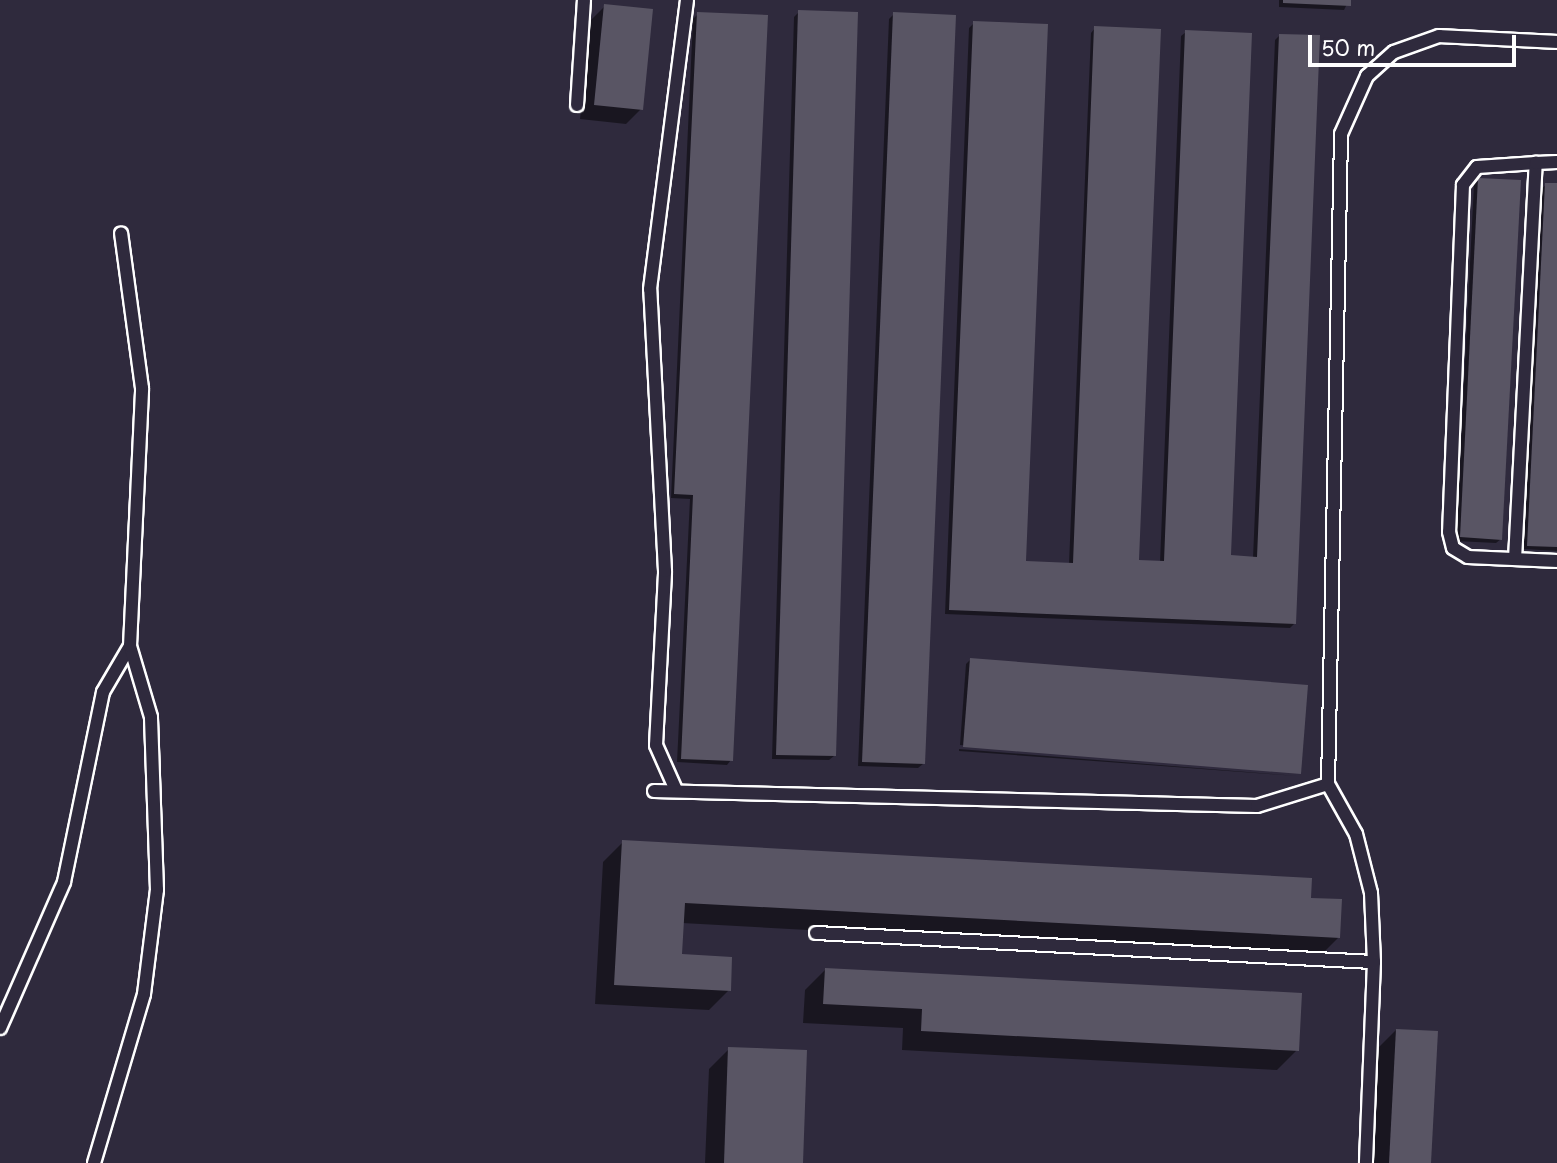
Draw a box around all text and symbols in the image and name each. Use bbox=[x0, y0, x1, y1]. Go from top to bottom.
scale bar bbox=[1312, 21, 1520, 65]
text: 50 m bbox=[1321, 31, 1375, 63]

